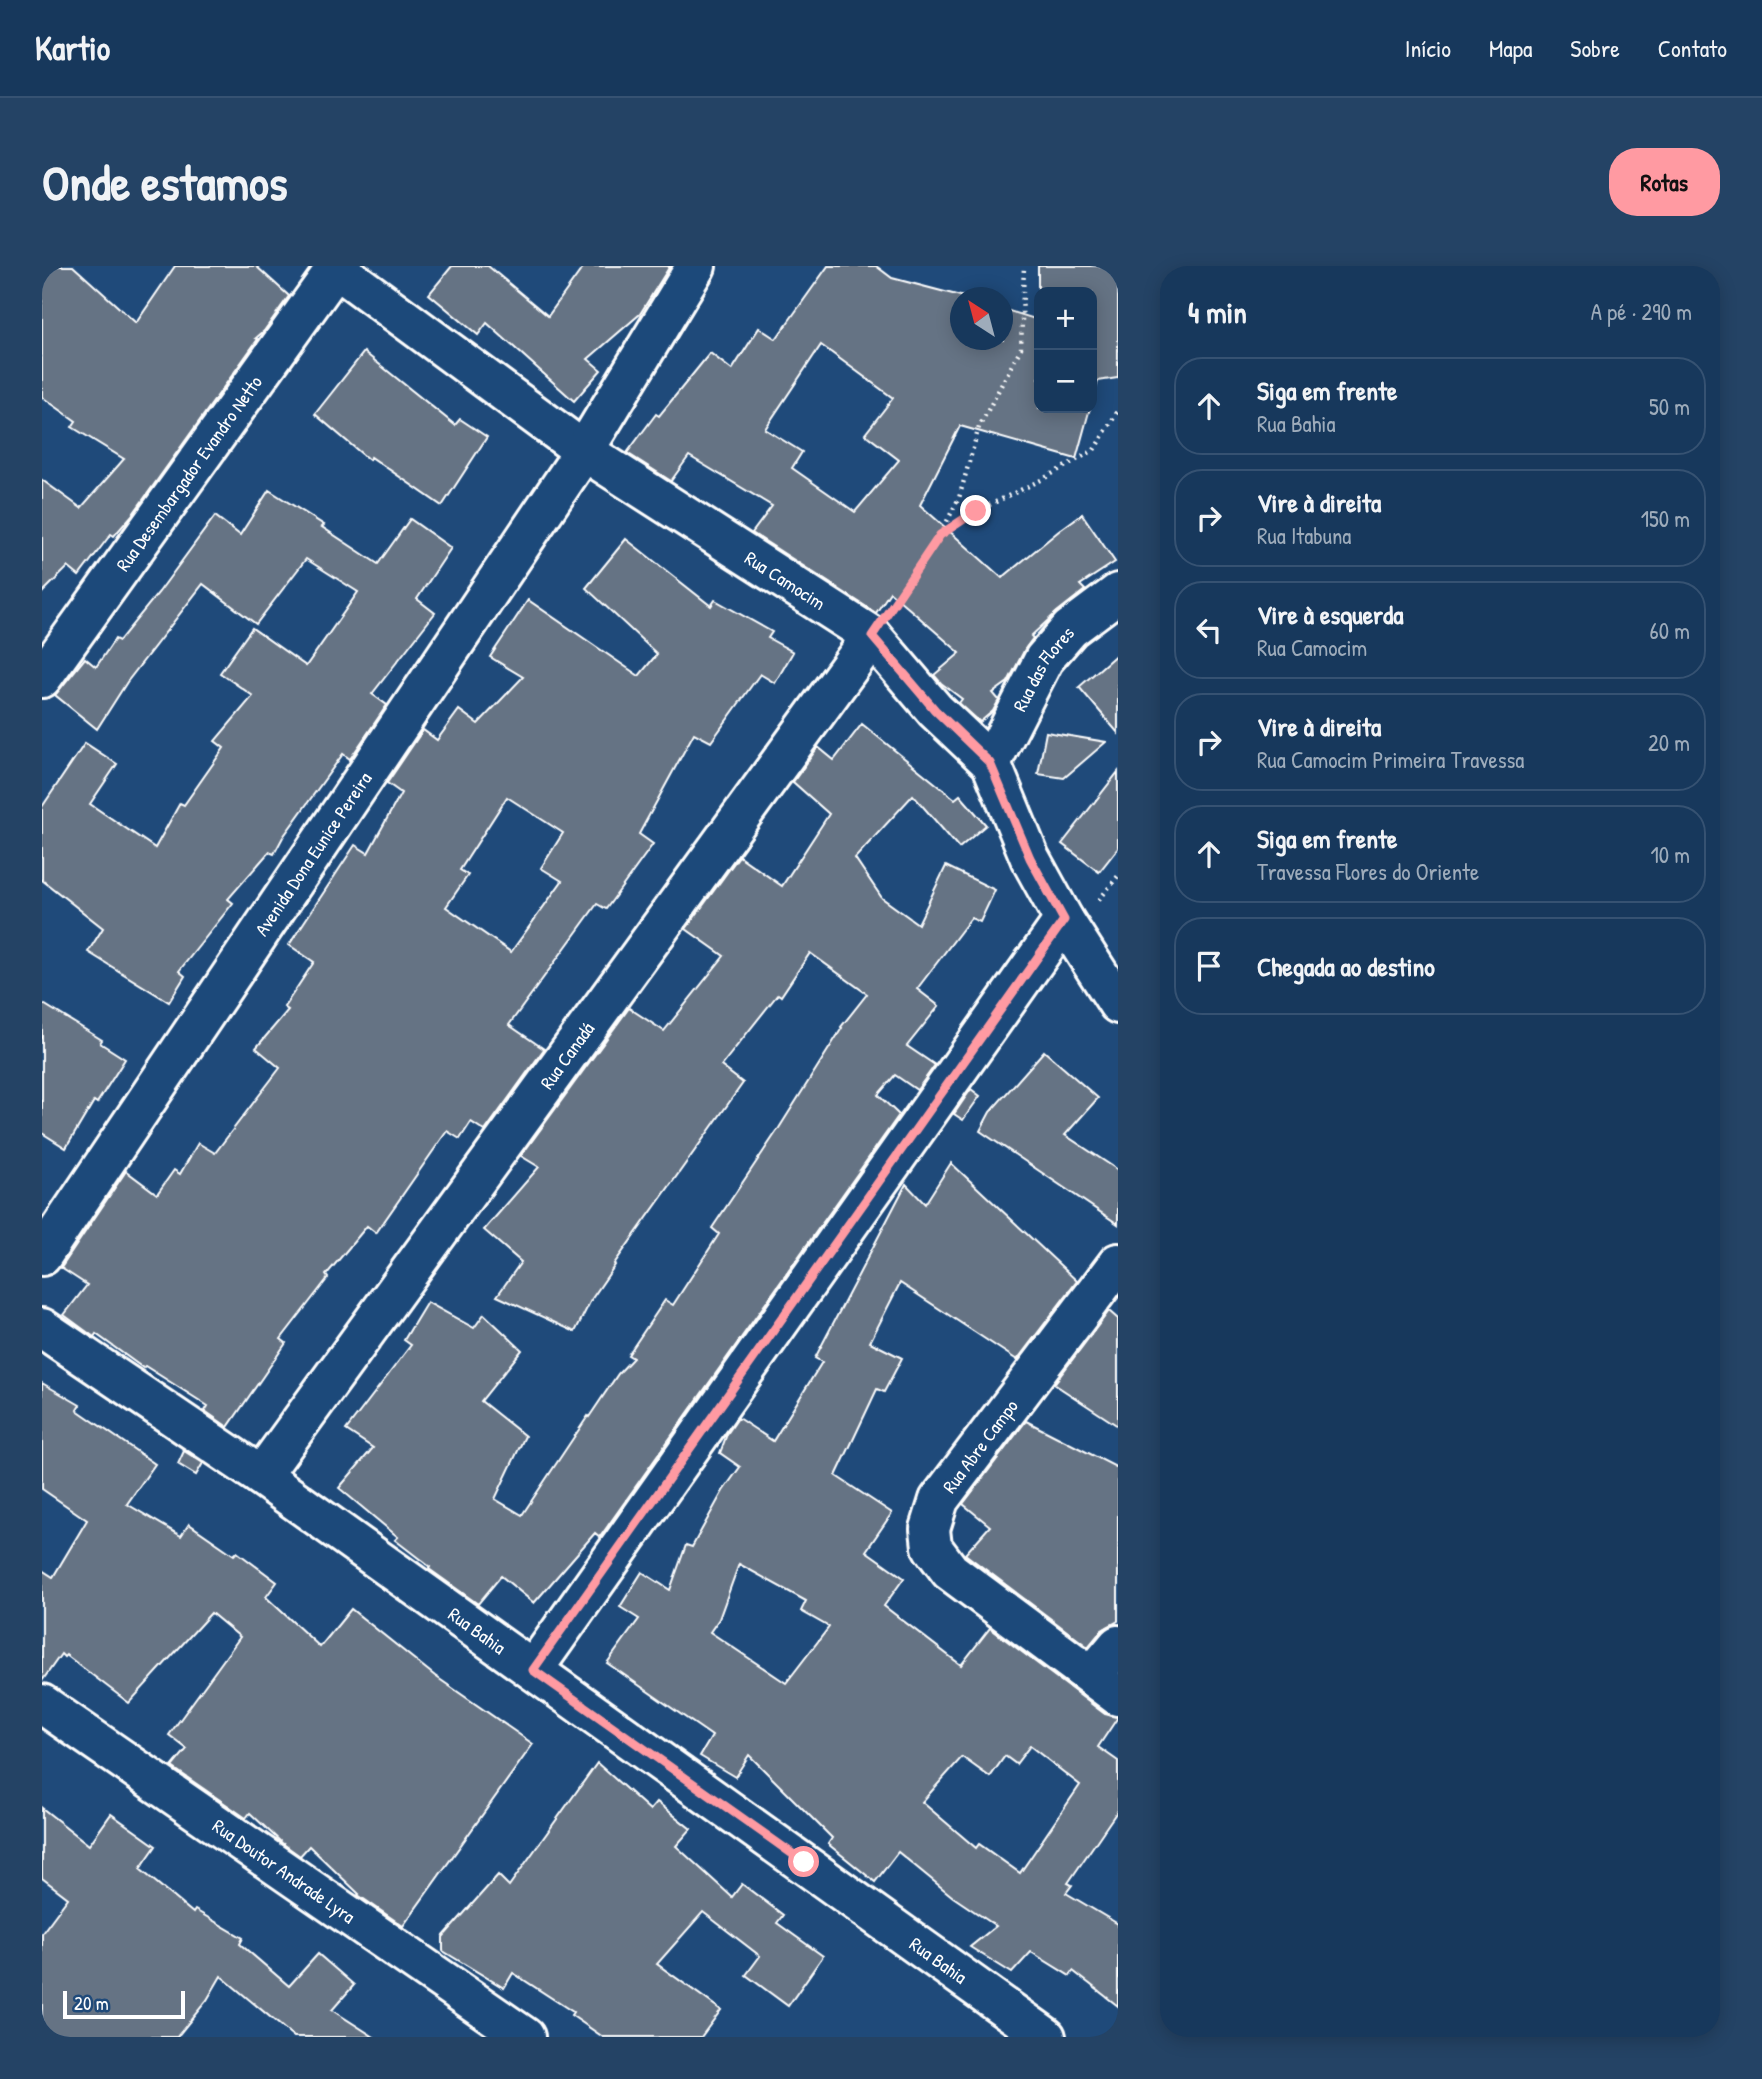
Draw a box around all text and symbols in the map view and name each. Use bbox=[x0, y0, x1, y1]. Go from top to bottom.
text: Kartio bbox=[35, 26, 110, 70]
text: Início bbox=[1405, 32, 1451, 64]
text: Mapa bbox=[1489, 32, 1532, 64]
text: Sobre bbox=[1570, 32, 1620, 64]
text: Contato bbox=[1658, 32, 1727, 64]
button: Rotas bbox=[1609, 148, 1720, 216]
text: Onde estamos bbox=[42, 149, 288, 215]
north arrow bbox=[950, 287, 1013, 350]
map controls bbox=[1034, 287, 1097, 413]
button: + bbox=[1034, 287, 1097, 350]
text: 4 min bbox=[1188, 292, 1247, 332]
text: A pé · 290 m bbox=[1591, 296, 1692, 327]
button: − bbox=[1034, 350, 1097, 413]
street label: Rua Desembargador Evandro Netto bbox=[110, 370, 268, 576]
text: Siga em frente bbox=[1257, 373, 1397, 408]
icon: ahead bbox=[1190, 387, 1228, 425]
text: 50 m bbox=[1649, 391, 1690, 422]
text: Rua Bahia bbox=[1257, 408, 1335, 439]
text: Vire à direita bbox=[1257, 485, 1381, 520]
route end bbox=[960, 495, 991, 526]
icon: right bbox=[1190, 499, 1228, 537]
text: 150 m bbox=[1641, 503, 1690, 534]
text: Rua Itabuna bbox=[1257, 520, 1351, 551]
street label: Rua Camocim bbox=[740, 545, 831, 616]
text: Vire à esquerda bbox=[1257, 597, 1403, 632]
icon: left bbox=[1190, 611, 1228, 649]
text: 60 m bbox=[1650, 615, 1690, 646]
street label: Rua das Flores bbox=[1006, 621, 1080, 716]
text: Rua Camocim bbox=[1257, 632, 1367, 663]
text: Vire à direita bbox=[1257, 709, 1381, 744]
icon: right bbox=[1190, 723, 1228, 761]
text: 20 m bbox=[1648, 727, 1690, 758]
text: Rua Camocim Primeira Travessa bbox=[1257, 744, 1524, 775]
street label: Avenida Dona Eunice Pereira bbox=[248, 766, 378, 941]
text: Siga em frente bbox=[1257, 821, 1397, 856]
icon: ahead bbox=[1190, 835, 1228, 873]
text: 10 m bbox=[1650, 839, 1690, 870]
text: Travessa Flores do Oriente bbox=[1257, 856, 1479, 887]
icon: arrive bbox=[1190, 947, 1228, 985]
text: Chegada ao destino bbox=[1257, 949, 1435, 984]
street label: Rua Canadá bbox=[534, 1016, 600, 1094]
street label: Rua Abre Campo bbox=[936, 1394, 1024, 1498]
street label: Rua Bahia bbox=[443, 1601, 512, 1660]
street label: Rua Doutor Andrade Lyra bbox=[208, 1813, 361, 1929]
route start bbox=[788, 1846, 819, 1877]
street label: Rua Bahia bbox=[905, 1931, 973, 1990]
scale bar bbox=[63, 1988, 186, 2020]
text: 20 m bbox=[74, 1990, 109, 2016]

